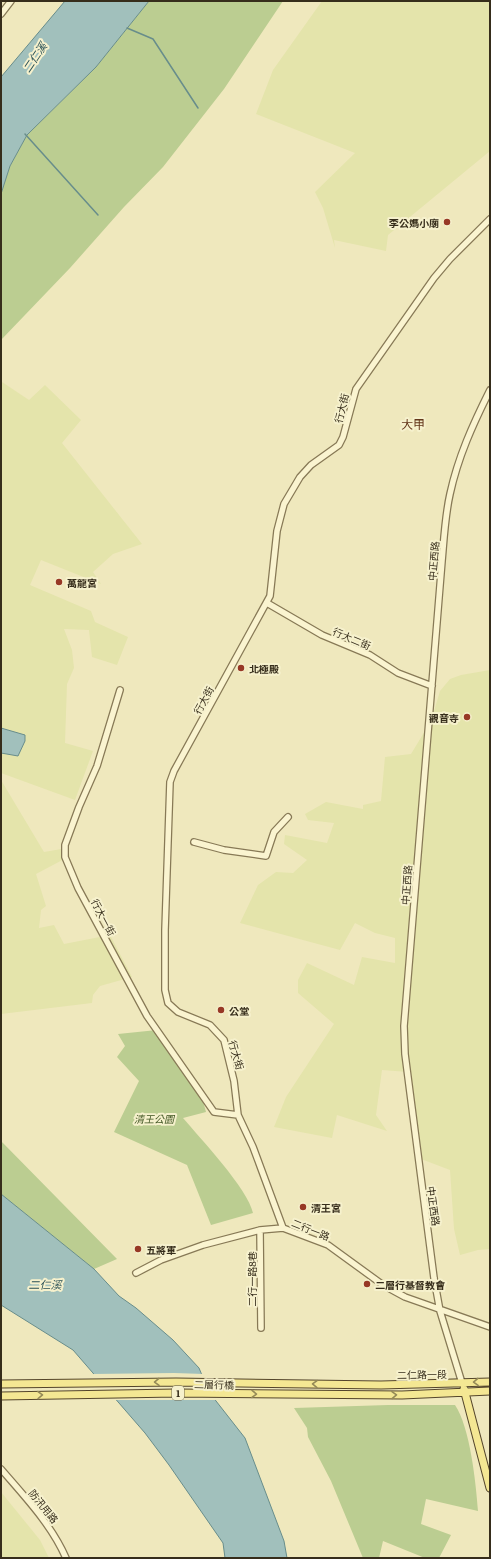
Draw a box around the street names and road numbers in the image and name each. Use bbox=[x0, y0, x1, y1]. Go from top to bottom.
street label: 行大街 bbox=[330, 392, 352, 424]
street label: 中正西路 bbox=[424, 540, 442, 582]
street label: 行大二街 bbox=[331, 623, 373, 653]
street label: 行大街 bbox=[189, 683, 217, 717]
street label: 中正西路 bbox=[397, 865, 415, 905]
street label: 行大一街 bbox=[88, 896, 120, 938]
street label: 行大街 bbox=[226, 1039, 248, 1071]
street label: 中正西路 bbox=[424, 1185, 444, 1227]
street label: 二行一路 bbox=[290, 1215, 332, 1243]
street label: 二行一路8巷 bbox=[244, 1251, 259, 1307]
street label: 二仁路一段 bbox=[397, 1366, 447, 1382]
street label: 二層行橋 bbox=[194, 1376, 234, 1392]
road number: 1 bbox=[172, 1386, 184, 1400]
street label: 防汛用路 bbox=[26, 1486, 62, 1526]

